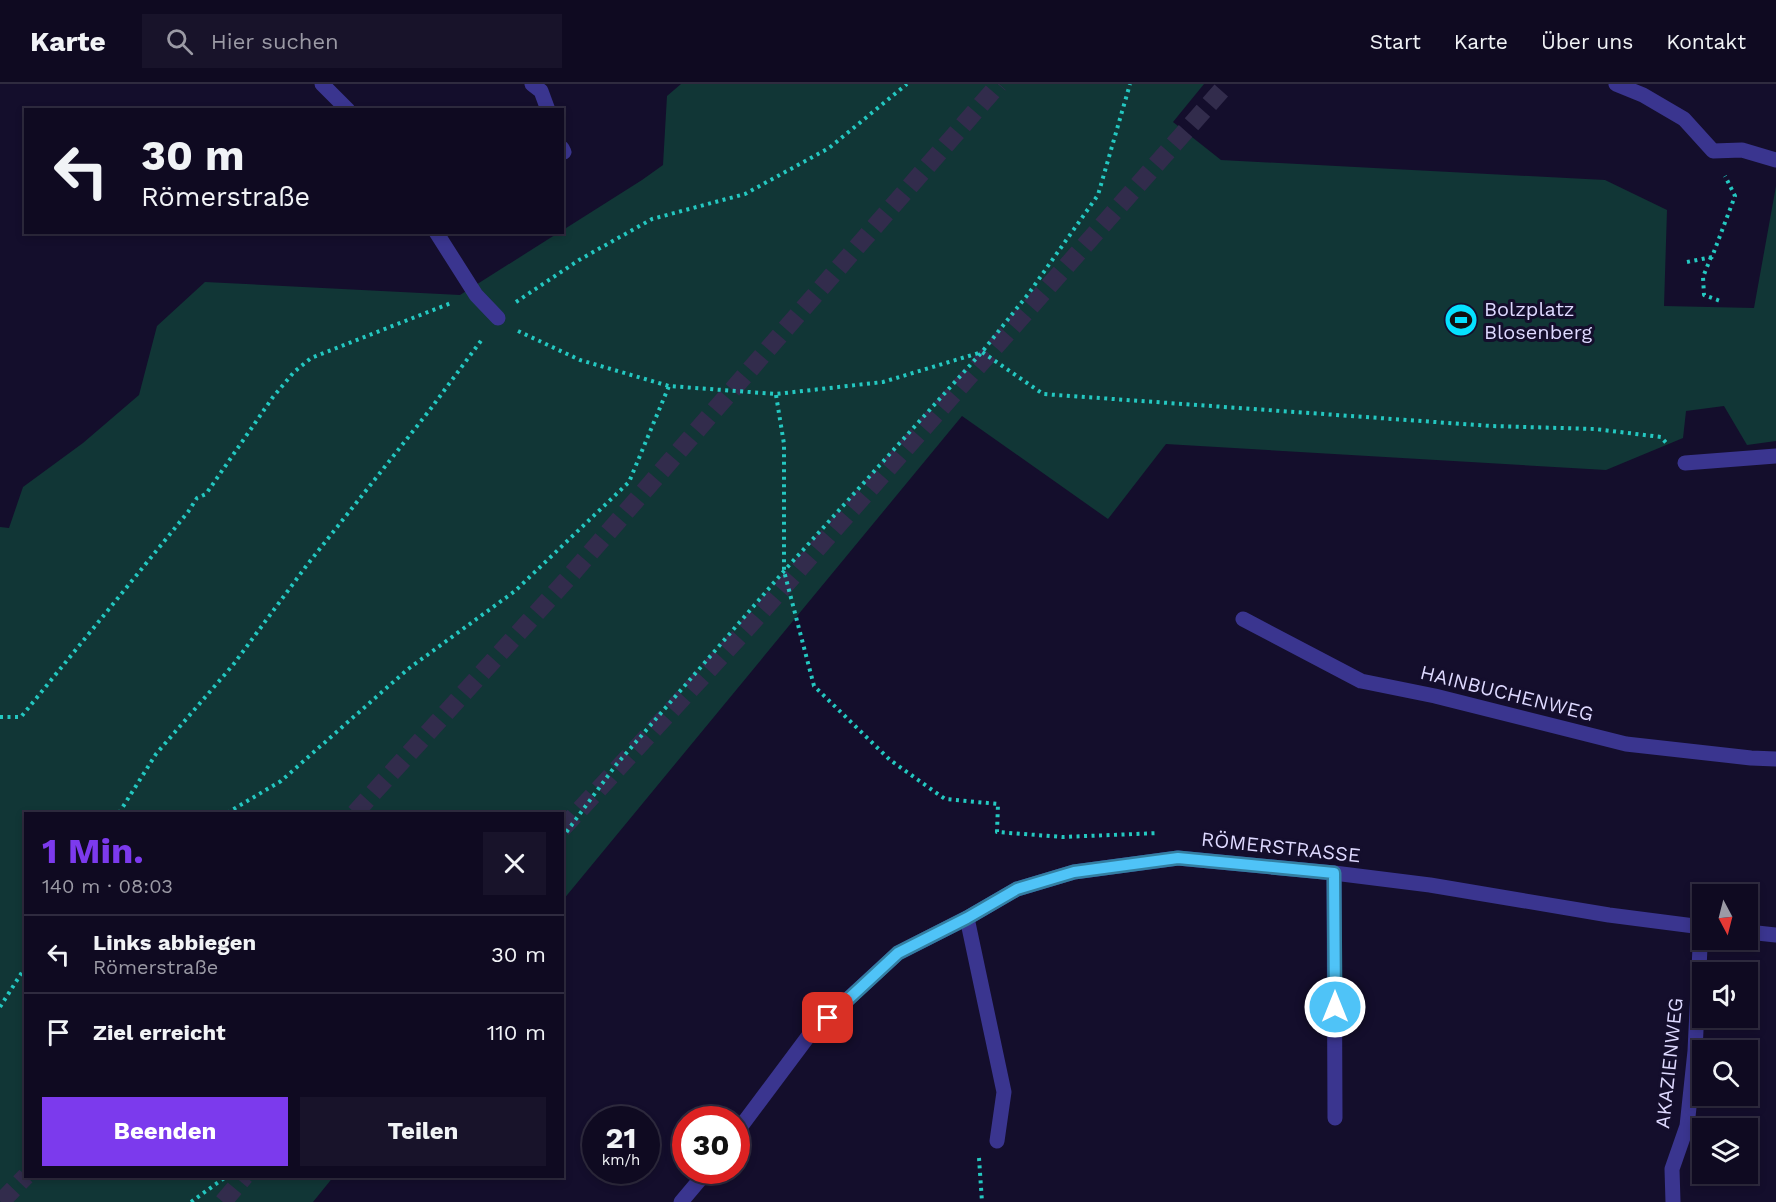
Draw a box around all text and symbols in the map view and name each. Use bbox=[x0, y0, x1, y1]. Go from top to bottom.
search box bbox=[142, 14, 562, 68]
text: Karte bbox=[30, 25, 106, 58]
icon: search bbox=[163, 25, 196, 58]
text: Hier suchen bbox=[211, 29, 339, 54]
text: Start bbox=[1370, 29, 1421, 54]
text: Karte bbox=[1454, 29, 1508, 54]
text: Über uns bbox=[1541, 29, 1633, 54]
text: Kontakt bbox=[1666, 29, 1746, 54]
text: 30 m bbox=[141, 131, 245, 180]
icon: left bbox=[42, 132, 120, 210]
text: Römerstraße bbox=[141, 181, 310, 213]
place label: Bolzplatz Blosenberg bbox=[1484, 297, 1592, 344]
sports icon: Bolzplatz Blosenberg bbox=[1443, 302, 1479, 338]
street label: HAINBUCHENWEG bbox=[1418, 660, 1596, 726]
street label: RÖMERSTRASSE bbox=[1200, 827, 1362, 867]
text: 1 Min. bbox=[42, 830, 144, 872]
button: close bbox=[483, 832, 546, 895]
text: 140 m · 08:03 bbox=[42, 874, 173, 898]
north arrow bbox=[1692, 884, 1758, 950]
map controls bbox=[1692, 884, 1758, 1184]
text: Links abbiegen bbox=[93, 930, 256, 955]
icon: left bbox=[42, 938, 75, 971]
text: 30 m bbox=[491, 942, 546, 967]
text: Römerstraße bbox=[93, 955, 218, 979]
button: sound bbox=[1692, 962, 1758, 1028]
position arrow bbox=[1303, 975, 1367, 1039]
pin bbox=[802, 992, 853, 1043]
street label: AKAZIENWEG bbox=[1650, 996, 1688, 1130]
icon: arrive bbox=[811, 1001, 844, 1034]
icon: arrive bbox=[42, 1016, 75, 1049]
text: Ziel erreicht bbox=[93, 1020, 226, 1045]
text: 110 m bbox=[487, 1020, 546, 1045]
button: search bbox=[1692, 1040, 1758, 1106]
button: Beenden bbox=[42, 1097, 288, 1166]
button: Teilen bbox=[300, 1097, 546, 1166]
speed limit sign: 30 bbox=[672, 1106, 750, 1184]
button: layers bbox=[1692, 1118, 1758, 1184]
text: 21 bbox=[606, 1120, 636, 1155]
text: km/h bbox=[602, 1151, 640, 1169]

